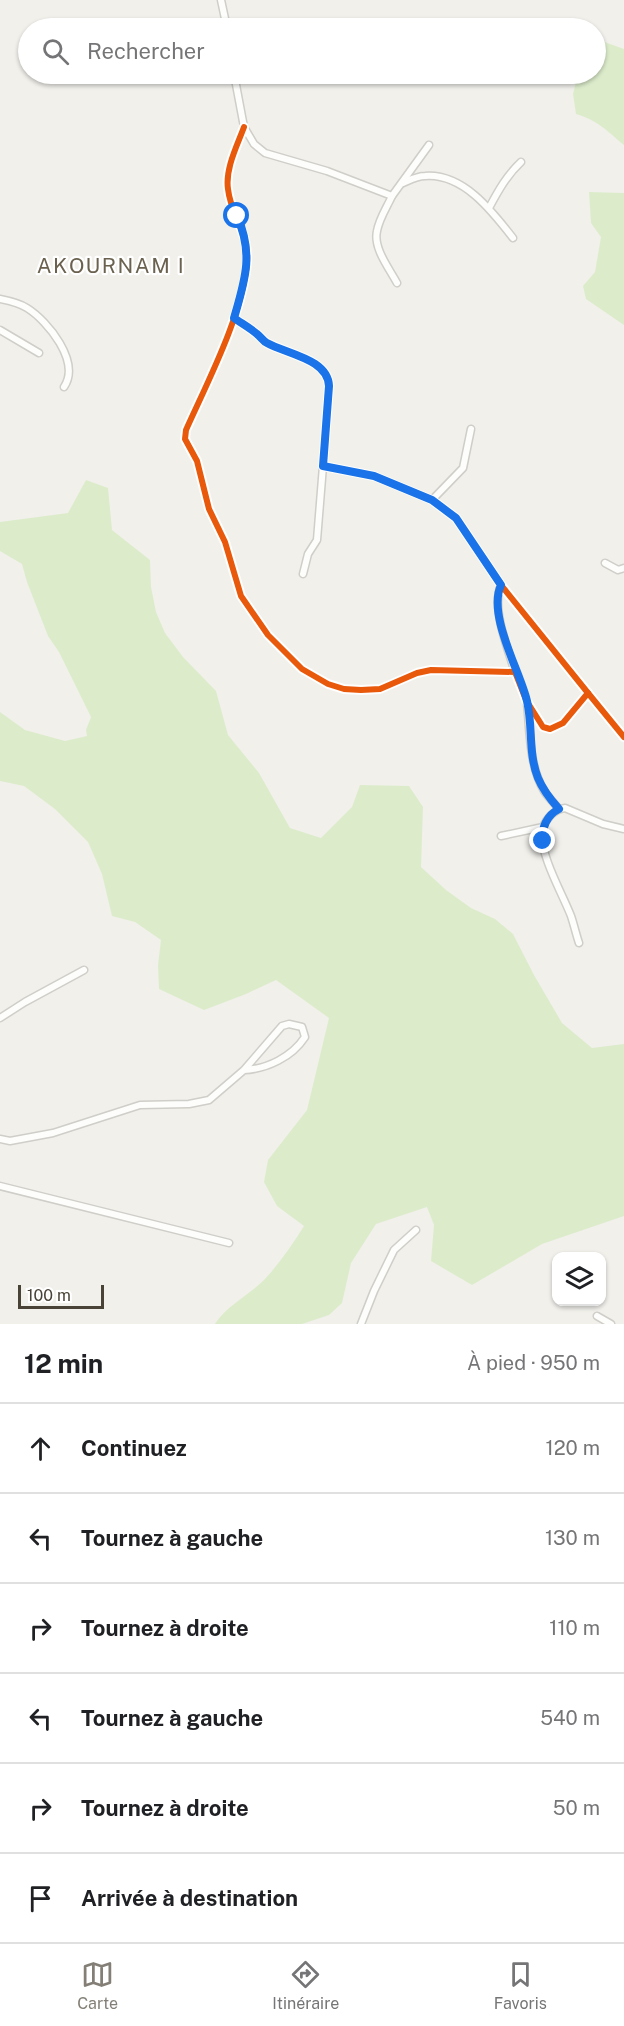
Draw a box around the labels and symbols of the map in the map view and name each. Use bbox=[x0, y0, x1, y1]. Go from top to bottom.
route start bbox=[223, 202, 249, 228]
district label: AKOURNAM I bbox=[37, 253, 185, 278]
route end bbox=[529, 827, 555, 853]
scale bar bbox=[18, 1282, 104, 1310]

